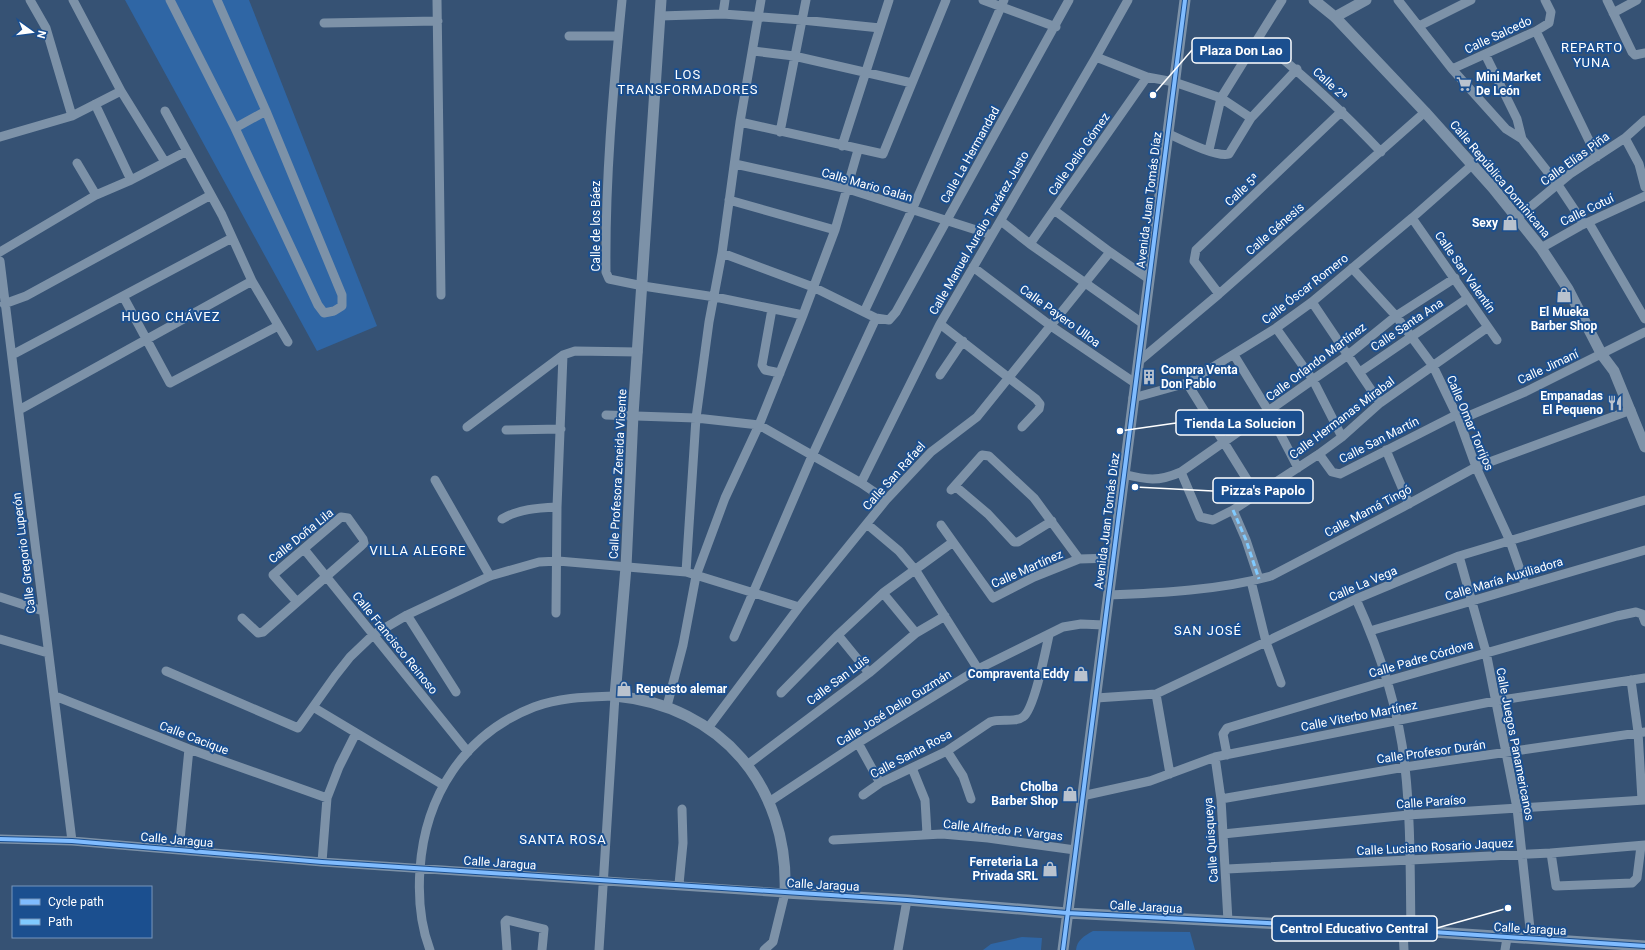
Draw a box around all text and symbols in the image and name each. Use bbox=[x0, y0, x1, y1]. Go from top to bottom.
north arrow bbox=[12, 12, 52, 52]
street label: Calle Salcedo bbox=[1462, 13, 1534, 57]
text: N bbox=[34, 29, 48, 40]
callout: Plaza Don Lao bbox=[1192, 38, 1291, 63]
district label: REPARTO YUNA bbox=[1561, 40, 1623, 70]
text: Plaza Don Lao bbox=[1199, 43, 1283, 58]
street label: Calle 2ª bbox=[1310, 65, 1350, 103]
district label: LOS TRANSFORMADORES bbox=[618, 67, 758, 97]
place label: Mini Market De León bbox=[1476, 70, 1541, 98]
supermarket icon: Mini Market De León bbox=[1455, 75, 1473, 93]
street label: Calle La Hermandad bbox=[938, 104, 1002, 206]
street label: Calle Delio Gómez bbox=[1045, 110, 1113, 198]
street label: Calle República Dominicana bbox=[1447, 118, 1553, 240]
street label: Calle Elías Piña bbox=[1538, 129, 1612, 189]
street label: Avenida Juan Tomás Díaz bbox=[1134, 131, 1164, 269]
street label: Calle Manuel Aurelio Tavárez Justo bbox=[926, 149, 1032, 317]
street label: Calle Mario Galán bbox=[820, 165, 914, 205]
street label: Calle 5ª bbox=[1222, 171, 1262, 209]
street label: Calle de los Báez bbox=[589, 181, 603, 271]
street label: Calle Cotuí bbox=[1558, 191, 1617, 229]
street label: Calle Génesis bbox=[1243, 200, 1307, 258]
shop icon: Sexy bbox=[1501, 214, 1519, 232]
place label: Sexy bbox=[1472, 216, 1499, 230]
street label: Calle San Valentín bbox=[1432, 229, 1498, 315]
street label: Calle Óscar Romero bbox=[1258, 250, 1351, 327]
street label: Calle Payero Ulloa bbox=[1017, 282, 1103, 350]
shop icon: El Mueka Barber Shop bbox=[1555, 286, 1573, 304]
street label: Calle Santa Ana bbox=[1368, 296, 1446, 354]
place label: El Mueka Barber Shop bbox=[1531, 305, 1598, 333]
district label: HUGO CHÁVEZ bbox=[122, 309, 220, 324]
street label: Calle Orlando Martínez bbox=[1263, 320, 1369, 404]
street label: Calle Jimaní bbox=[1515, 346, 1582, 387]
place label: Compra Venta Don Pablo bbox=[1161, 363, 1238, 391]
building icon: Compra Venta Don Pablo bbox=[1140, 368, 1158, 386]
street label: Calle Omar Torrijos bbox=[1444, 373, 1496, 473]
street label: Calle Hermanas Mirabal bbox=[1287, 374, 1397, 462]
street label: Calle Profesora Zeneida Vicente bbox=[607, 389, 629, 559]
place label: Empanadas El Pequeno bbox=[1540, 389, 1603, 417]
restaurant icon: Empanadas El Pequeno bbox=[1606, 394, 1624, 412]
callout: Tienda La Solucion bbox=[1176, 410, 1303, 435]
street label: Calle San Martín bbox=[1337, 414, 1421, 466]
text: Tienda La Solucion bbox=[1184, 416, 1296, 431]
street label: Calle San Rafael bbox=[860, 439, 928, 513]
street label: Avenida Juan Tomás Díaz bbox=[1092, 452, 1122, 590]
callout: Pizza's Papolo bbox=[1213, 478, 1313, 503]
street label: Calle Mamá Tingó bbox=[1322, 482, 1414, 540]
text: Pizza's Papolo bbox=[1221, 483, 1305, 498]
street label: Calle Gregorio Luperón bbox=[10, 492, 38, 614]
street label: Calle Doña Lila bbox=[266, 506, 336, 566]
district label: VILLA ALEGRE bbox=[370, 543, 466, 558]
street label: Calle Martínez bbox=[989, 547, 1065, 591]
street label: Calle María Auxiliadora bbox=[1443, 554, 1565, 604]
street label: Calle La Vega bbox=[1327, 563, 1399, 605]
street label: Calle Francisco Reinoso bbox=[349, 589, 441, 697]
district label: SAN JOSÉ bbox=[1174, 623, 1242, 638]
street label: Calle Padre Córdova bbox=[1367, 637, 1475, 681]
street label: Calle San Luis bbox=[804, 652, 872, 708]
shop icon: Compraventa Eddy bbox=[1072, 665, 1090, 683]
street label: Calle Juegos Panamericanos bbox=[1493, 666, 1537, 822]
street label: Calle José Delio Guzmán bbox=[834, 667, 954, 749]
place label: Compraventa Eddy bbox=[968, 667, 1070, 681]
shop icon: Repuesto alemar bbox=[615, 680, 633, 698]
place label: Repuesto alemar bbox=[636, 682, 728, 696]
street label: Calle Viterbo Martínez bbox=[1300, 698, 1418, 734]
street label: Calle Cacique bbox=[157, 718, 231, 758]
street label: Calle Santa Rosa bbox=[868, 727, 954, 781]
street label: Calle Profesor Durán bbox=[1376, 737, 1486, 767]
place label: Cholba Barber Shop bbox=[991, 780, 1059, 808]
shop icon: Cholba Barber Shop bbox=[1061, 785, 1079, 803]
street label: Calle Paraíso bbox=[1396, 793, 1467, 811]
street label: Calle Quisqueya bbox=[1201, 797, 1221, 883]
street label: Calle Alfredo P. Vargas bbox=[942, 817, 1064, 843]
street label: Calle Jaragua bbox=[140, 830, 214, 850]
district label: SANTA ROSA bbox=[519, 832, 607, 847]
street label: Calle Luciano Rosario Jaquez bbox=[1356, 836, 1514, 858]
street label: Calle Jaragua bbox=[463, 853, 537, 873]
place label: Ferreteria La Privada SRL bbox=[969, 855, 1039, 883]
shop icon: Ferreteria La Privada SRL bbox=[1041, 860, 1059, 878]
street label: Calle Jaragua bbox=[786, 876, 860, 894]
legend bbox=[12, 886, 152, 938]
text: Cycle path bbox=[48, 895, 104, 909]
street label: Calle Jaragua bbox=[1109, 898, 1183, 916]
text: Path bbox=[48, 915, 73, 929]
callout: Centrol Educativo Central bbox=[1272, 916, 1437, 941]
street label: Calle Jaragua bbox=[1493, 920, 1567, 938]
text: Centrol Educativo Central bbox=[1280, 921, 1428, 936]

